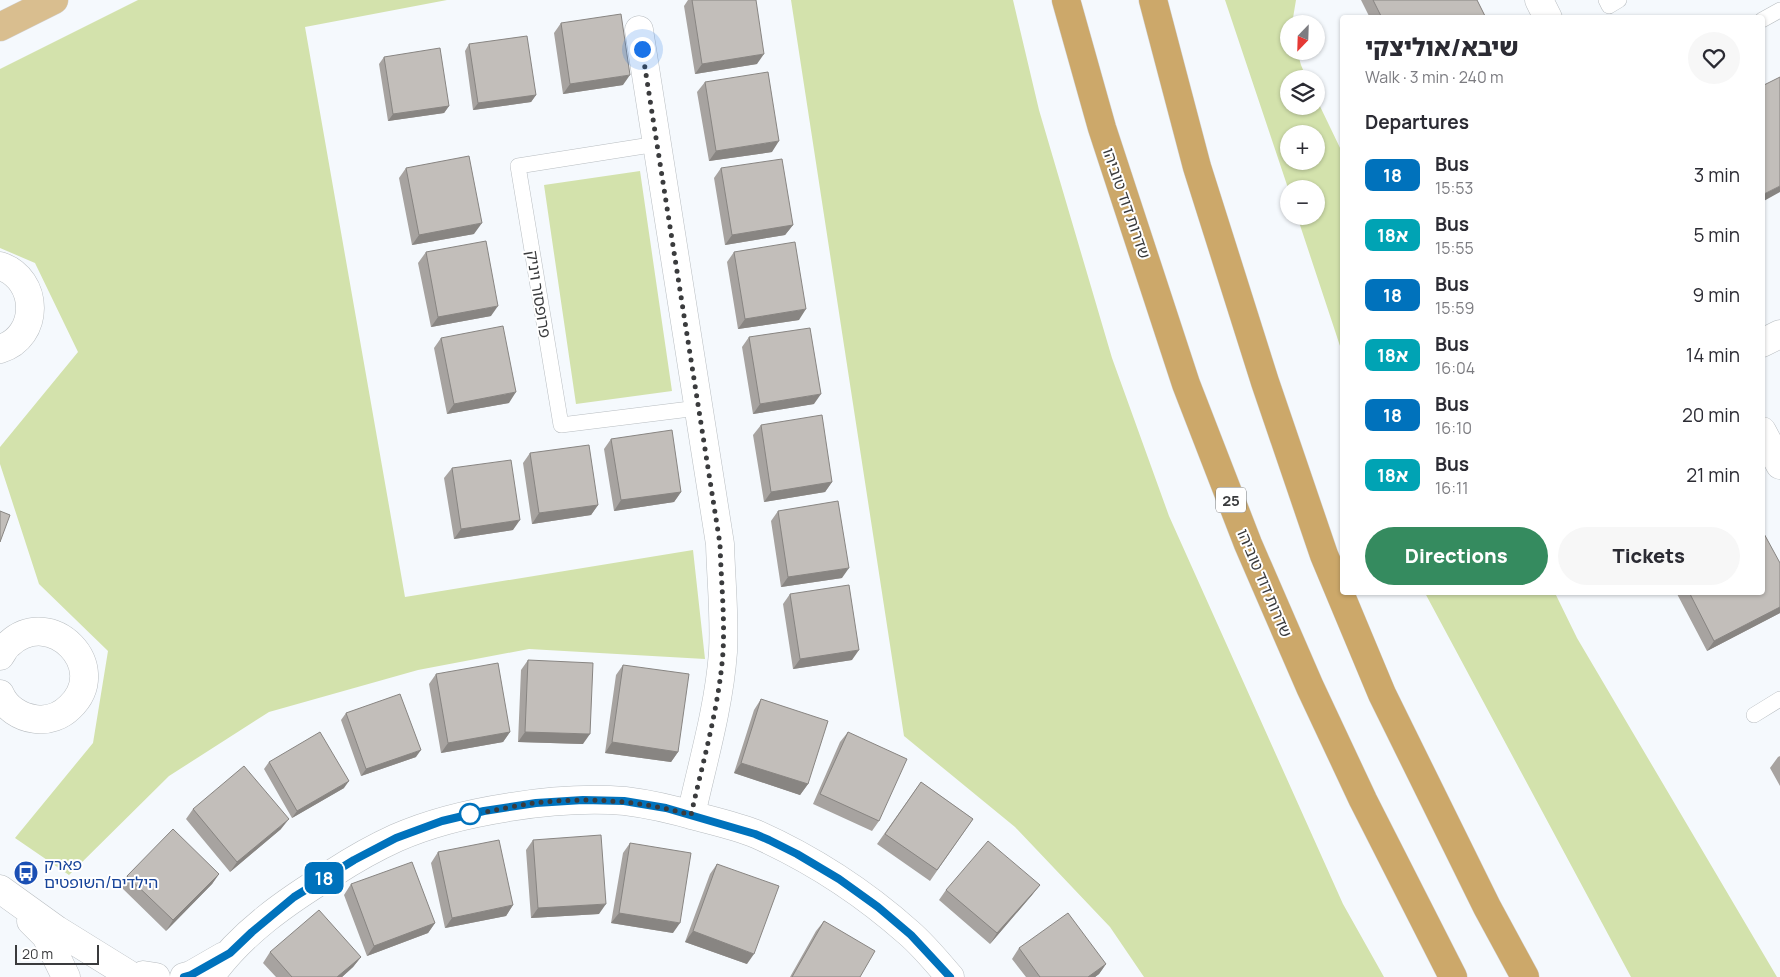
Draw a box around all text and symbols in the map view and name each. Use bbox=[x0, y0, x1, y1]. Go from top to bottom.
north arrow bbox=[1280, 15, 1325, 60]
map controls bbox=[1280, 15, 1325, 225]
text: שיבא/אוליצקי bbox=[1365, 30, 1519, 63]
button: heart bbox=[1688, 32, 1740, 84]
your location bbox=[630, 37, 655, 62]
text: Walk · 3 min · 240 m bbox=[1365, 66, 1503, 88]
button: layers bbox=[1280, 70, 1325, 115]
text: Departures bbox=[1365, 109, 1469, 135]
button: + bbox=[1280, 125, 1325, 170]
street label: שדרות דוד טוביהו bbox=[1098, 145, 1156, 261]
text: Bus bbox=[1435, 151, 1469, 177]
text: 3 min bbox=[1694, 162, 1740, 188]
text: 18 bbox=[1383, 163, 1402, 187]
text: 15:53 bbox=[1435, 177, 1473, 199]
button: − bbox=[1280, 180, 1325, 225]
text: Bus bbox=[1435, 211, 1469, 237]
text: 5 min bbox=[1693, 222, 1740, 248]
text: 18א bbox=[1377, 223, 1408, 247]
text: 15:55 bbox=[1435, 237, 1474, 259]
street label: פרופסור ויניק bbox=[521, 249, 557, 339]
text: Bus bbox=[1435, 271, 1469, 297]
text: 9 min bbox=[1693, 282, 1740, 308]
text: 18 bbox=[1383, 283, 1402, 307]
text: 15:59 bbox=[1435, 297, 1474, 319]
text: Bus bbox=[1435, 331, 1469, 357]
text: 14 min bbox=[1686, 342, 1740, 368]
text: 18א bbox=[1377, 343, 1408, 367]
text: 16:04 bbox=[1435, 357, 1475, 379]
text: Bus bbox=[1435, 391, 1469, 417]
text: 20 min bbox=[1682, 402, 1740, 428]
text: 18 bbox=[1383, 403, 1402, 427]
text: 16:10 bbox=[1435, 417, 1472, 439]
text: Bus bbox=[1435, 451, 1469, 477]
text: 21 min bbox=[1686, 462, 1740, 488]
text: 18א bbox=[1377, 463, 1408, 487]
text: 16:11 bbox=[1435, 477, 1468, 499]
road number: 25 bbox=[1216, 488, 1246, 512]
street label: שדרות דוד טוביהו bbox=[1232, 525, 1298, 641]
button: Directions bbox=[1365, 527, 1548, 585]
button: Tickets bbox=[1558, 527, 1740, 585]
unlabelled marker bbox=[459, 803, 481, 825]
place label: פארק הילדים/השופטים bbox=[44, 853, 158, 893]
bus stop icon: פארק הילדים/השופטים bbox=[13, 860, 39, 886]
line badge: 18 bbox=[302, 862, 346, 894]
text: 18 bbox=[315, 866, 333, 890]
scale bar bbox=[15, 942, 99, 965]
text: 20 m bbox=[22, 944, 53, 963]

